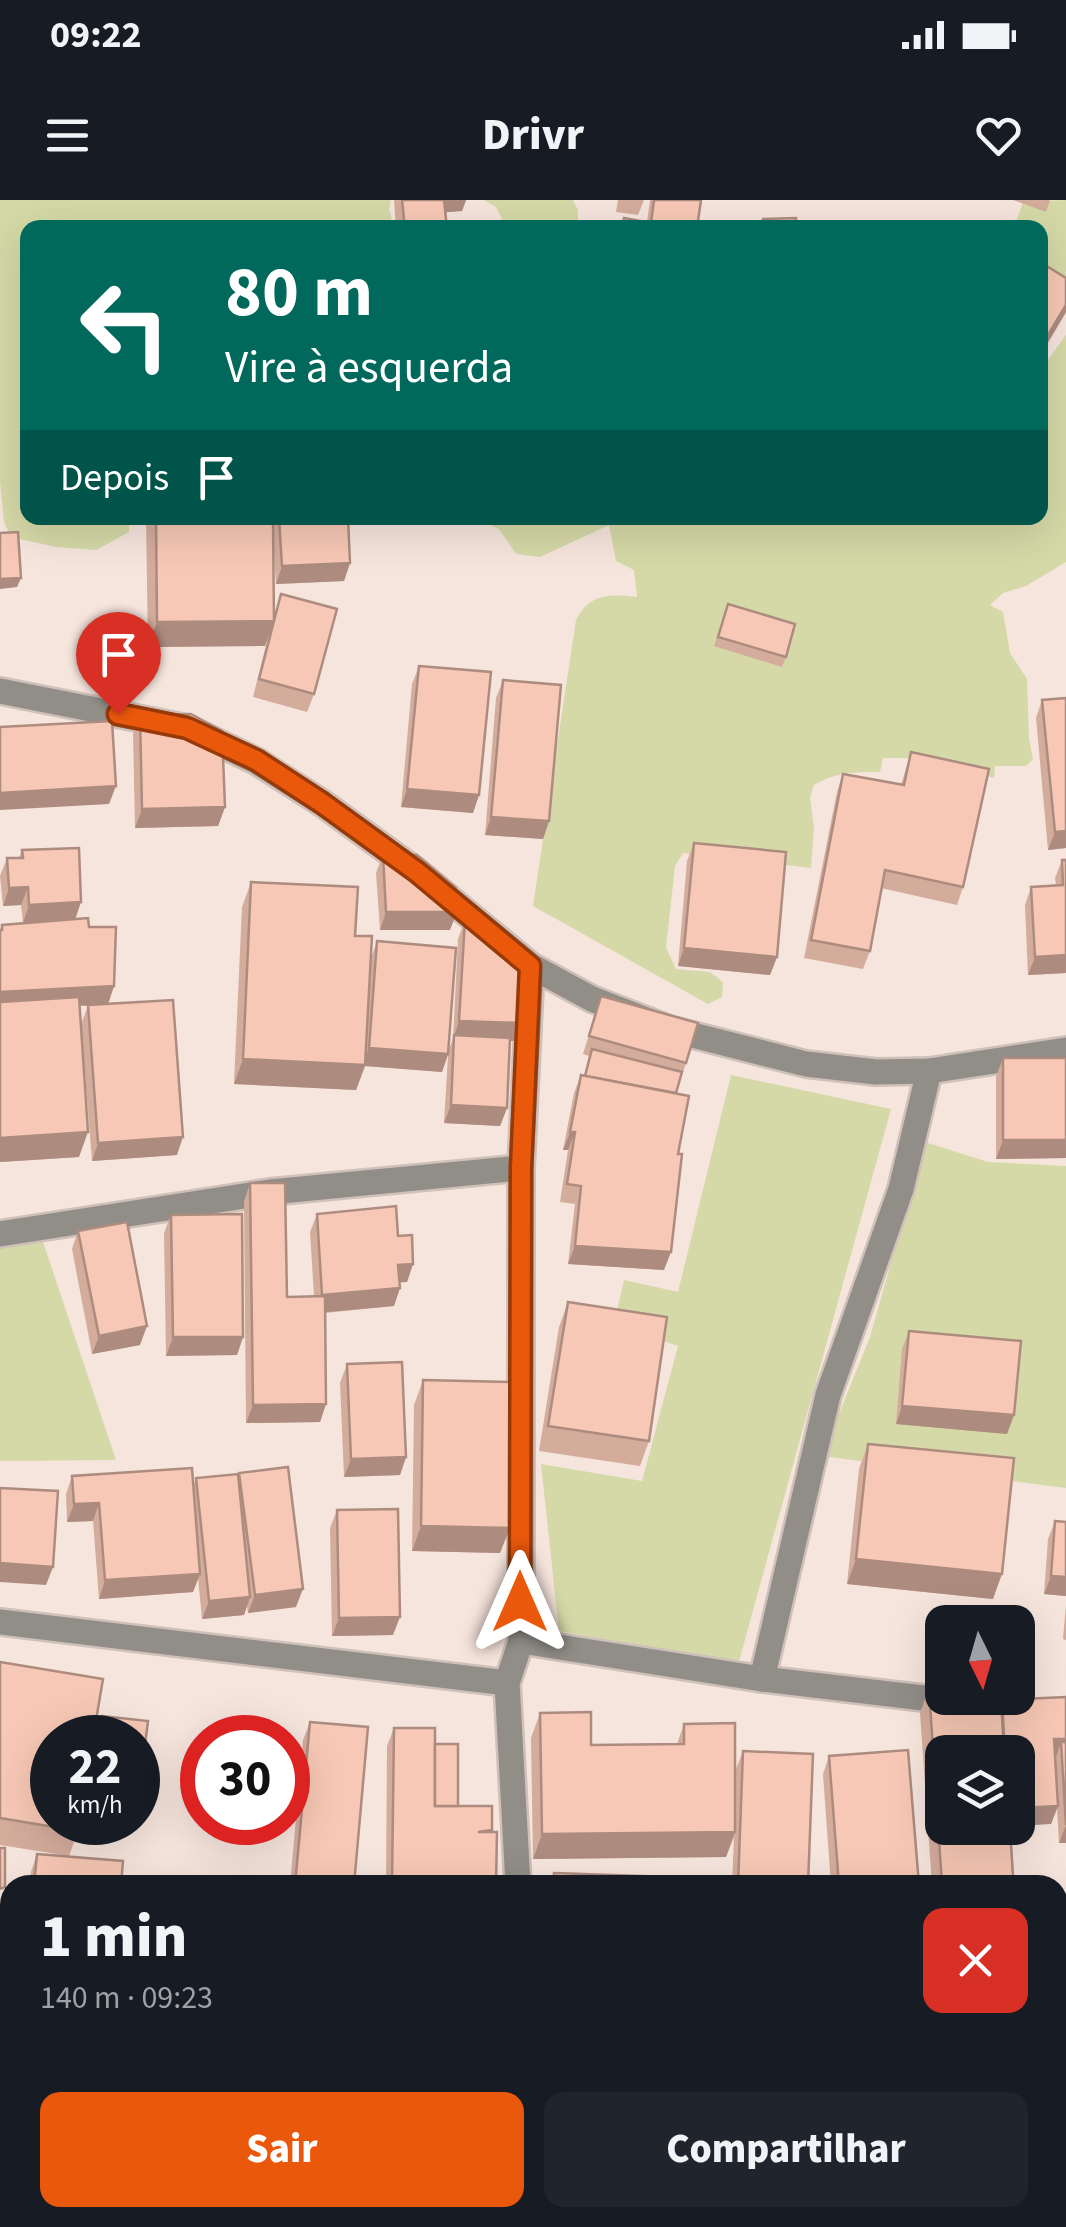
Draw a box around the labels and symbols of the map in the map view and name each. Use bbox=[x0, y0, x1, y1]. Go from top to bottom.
pin bbox=[76, 612, 161, 715]
position arrow bbox=[468, 1550, 572, 1654]
north arrow bbox=[925, 1605, 1035, 1715]
speed limit sign: 30 bbox=[180, 1715, 310, 1845]

